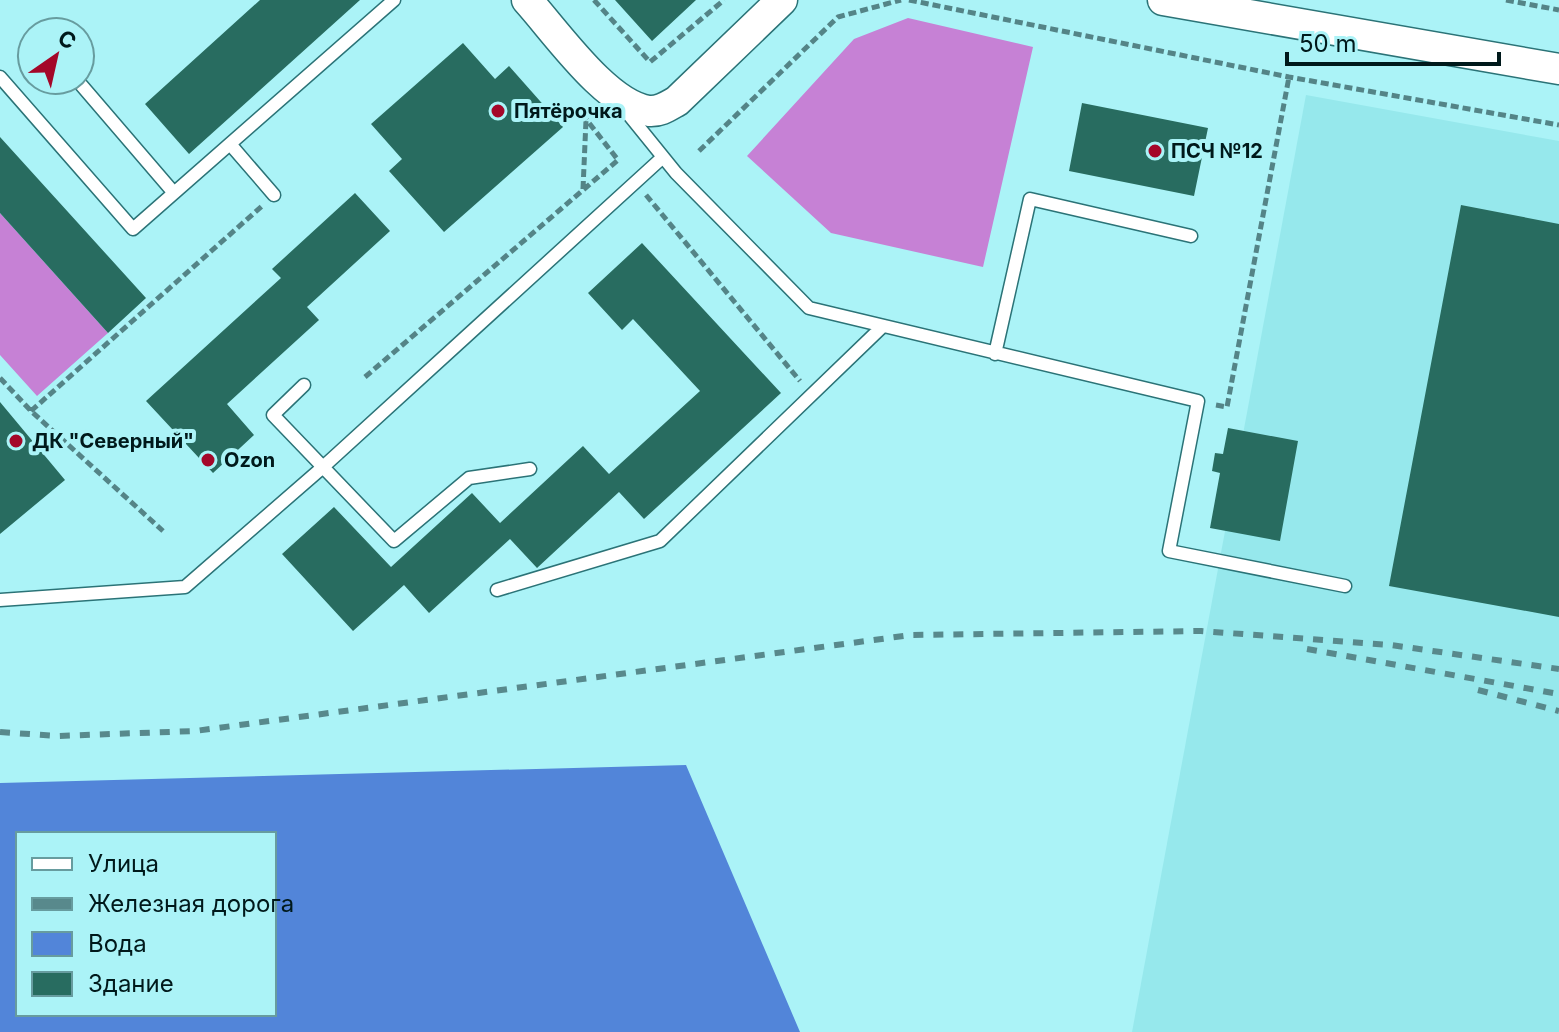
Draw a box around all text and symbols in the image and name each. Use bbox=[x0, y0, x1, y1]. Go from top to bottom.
north arrow bbox=[16, 16, 96, 96]
scale bar bbox=[1287, 16, 1499, 66]
text: С bbox=[53, 24, 81, 55]
text: 50 m bbox=[1299, 29, 1357, 58]
place label: Пятёрочка bbox=[514, 99, 623, 123]
marker: Пятёрочка bbox=[489, 102, 507, 120]
place label: ПСЧ №12 bbox=[1171, 139, 1263, 163]
marker: ПСЧ №12 bbox=[1146, 142, 1164, 160]
place label: ДК "Северный" bbox=[32, 429, 194, 453]
marker: ДК "Северный" bbox=[7, 432, 25, 450]
place label: Ozon bbox=[224, 448, 275, 472]
marker: Ozon bbox=[199, 451, 217, 469]
legend bbox=[16, 832, 276, 1016]
text: Улица bbox=[88, 849, 159, 878]
text: Железная дорога bbox=[88, 889, 294, 918]
text: Вода bbox=[88, 929, 147, 958]
text: Здание bbox=[88, 969, 174, 998]

